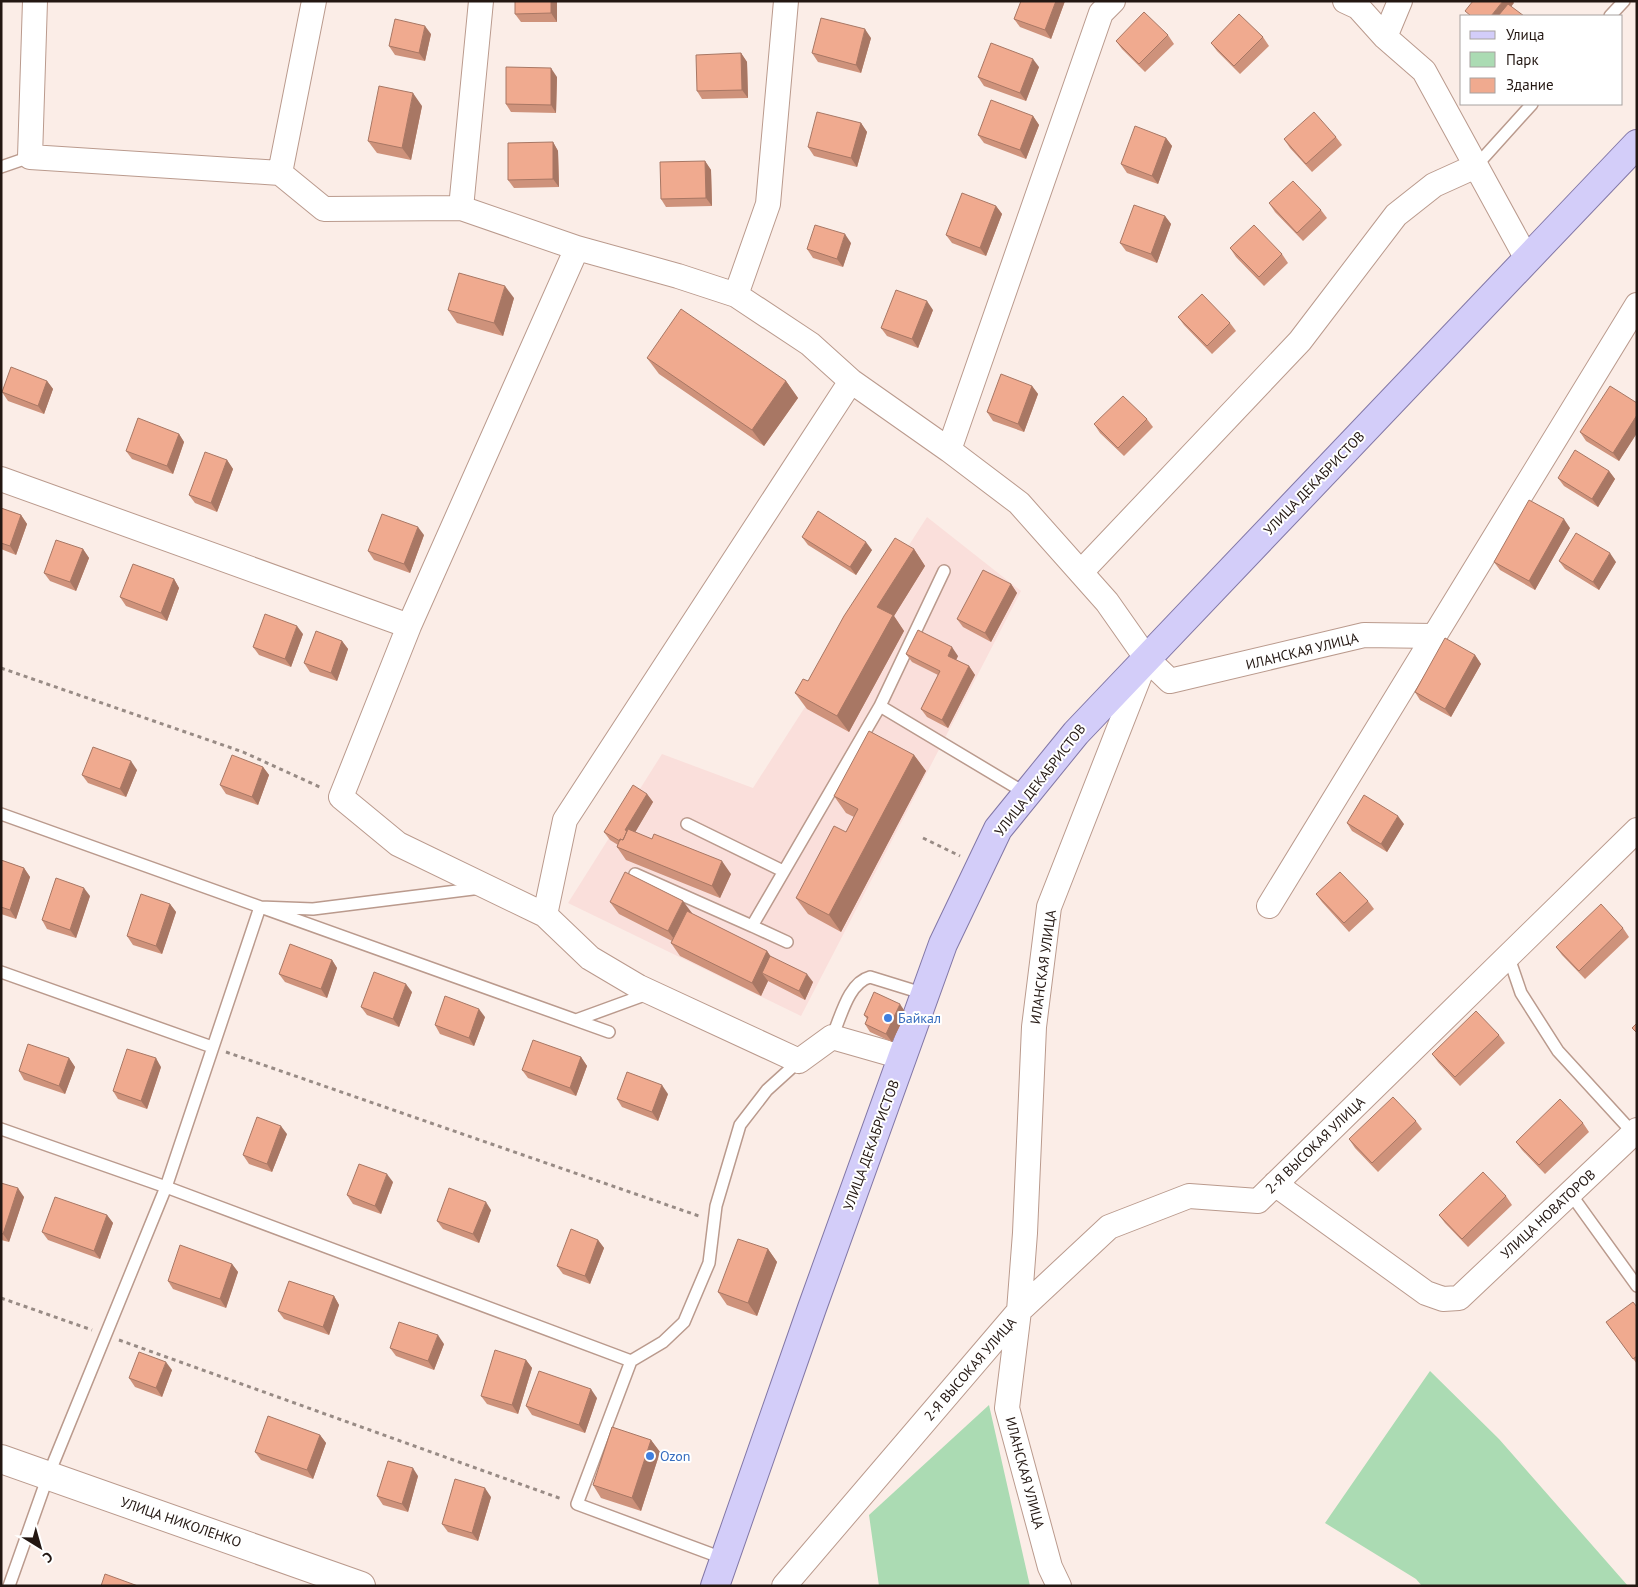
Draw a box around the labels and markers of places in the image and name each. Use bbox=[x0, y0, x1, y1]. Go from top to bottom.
place label: Байкал bbox=[898, 1009, 941, 1027]
marker: Байкал bbox=[882, 1012, 894, 1024]
place label: Ozon bbox=[660, 1447, 690, 1465]
marker: Ozon bbox=[644, 1450, 656, 1462]

